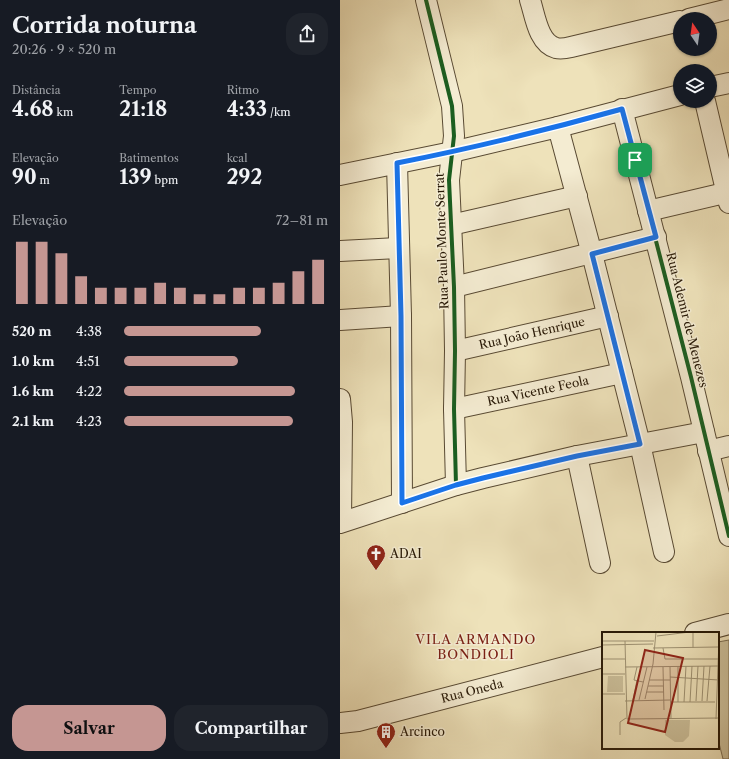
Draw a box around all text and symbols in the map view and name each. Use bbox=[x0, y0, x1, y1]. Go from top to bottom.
text: Corrida noturna bbox=[12, 12, 197, 39]
north arrow bbox=[673, 12, 717, 56]
map controls bbox=[673, 12, 717, 108]
button: share bbox=[286, 13, 328, 55]
text: 20:26 · 9 × 520 m bbox=[12, 41, 116, 57]
button: layers bbox=[673, 64, 717, 108]
text: Distância bbox=[12, 83, 61, 97]
text: Tempo bbox=[119, 83, 156, 97]
text: Ritmo bbox=[227, 83, 259, 97]
text: 4.68 bbox=[12, 97, 54, 121]
text: 21:18 bbox=[119, 97, 167, 121]
text: 4:33 bbox=[227, 97, 267, 121]
text: km bbox=[54, 105, 73, 119]
text: /km bbox=[267, 105, 291, 119]
pin bbox=[618, 143, 652, 177]
icon: arrive bbox=[624, 149, 646, 171]
text: Elevação bbox=[12, 151, 59, 165]
text: Batimentos bbox=[119, 151, 179, 165]
text: kcal bbox=[227, 151, 247, 165]
text: 90 bbox=[12, 165, 37, 189]
text: 139 bbox=[119, 165, 152, 189]
text: 292 bbox=[227, 165, 262, 189]
street label: Rua Paulo Monte Serrat bbox=[432, 172, 451, 310]
text: m bbox=[37, 173, 50, 187]
text: bpm bbox=[152, 173, 178, 187]
text: Elevação bbox=[12, 212, 67, 228]
text: 72–81 m bbox=[276, 212, 328, 228]
street label: Rua Ademir de Menezes bbox=[663, 251, 712, 389]
street label: Rua João Henrique bbox=[477, 313, 587, 352]
text: 520 m bbox=[12, 323, 51, 339]
text: 4:38 bbox=[76, 323, 102, 339]
text: 1.0 km bbox=[12, 353, 54, 369]
text: 4:51 bbox=[76, 353, 100, 369]
street label: Rua Vicente Feola bbox=[486, 372, 591, 409]
text: 1.6 km bbox=[12, 383, 54, 399]
text: 4:22 bbox=[76, 383, 102, 399]
text: 2.1 km bbox=[12, 413, 54, 429]
text: 4:23 bbox=[76, 413, 102, 429]
church icon: ADAI bbox=[365, 543, 387, 571]
place label: ADAI bbox=[389, 546, 422, 561]
district label: VILA ARMANDO BONDIOLI bbox=[415, 631, 536, 662]
inset map bbox=[602, 632, 719, 749]
street label: Rua Oneda bbox=[439, 675, 505, 706]
button: Salvar bbox=[12, 705, 166, 751]
button: Compartilhar bbox=[174, 705, 328, 751]
building icon: Arcinco bbox=[375, 721, 397, 749]
place label: Arcinco bbox=[399, 724, 445, 739]

